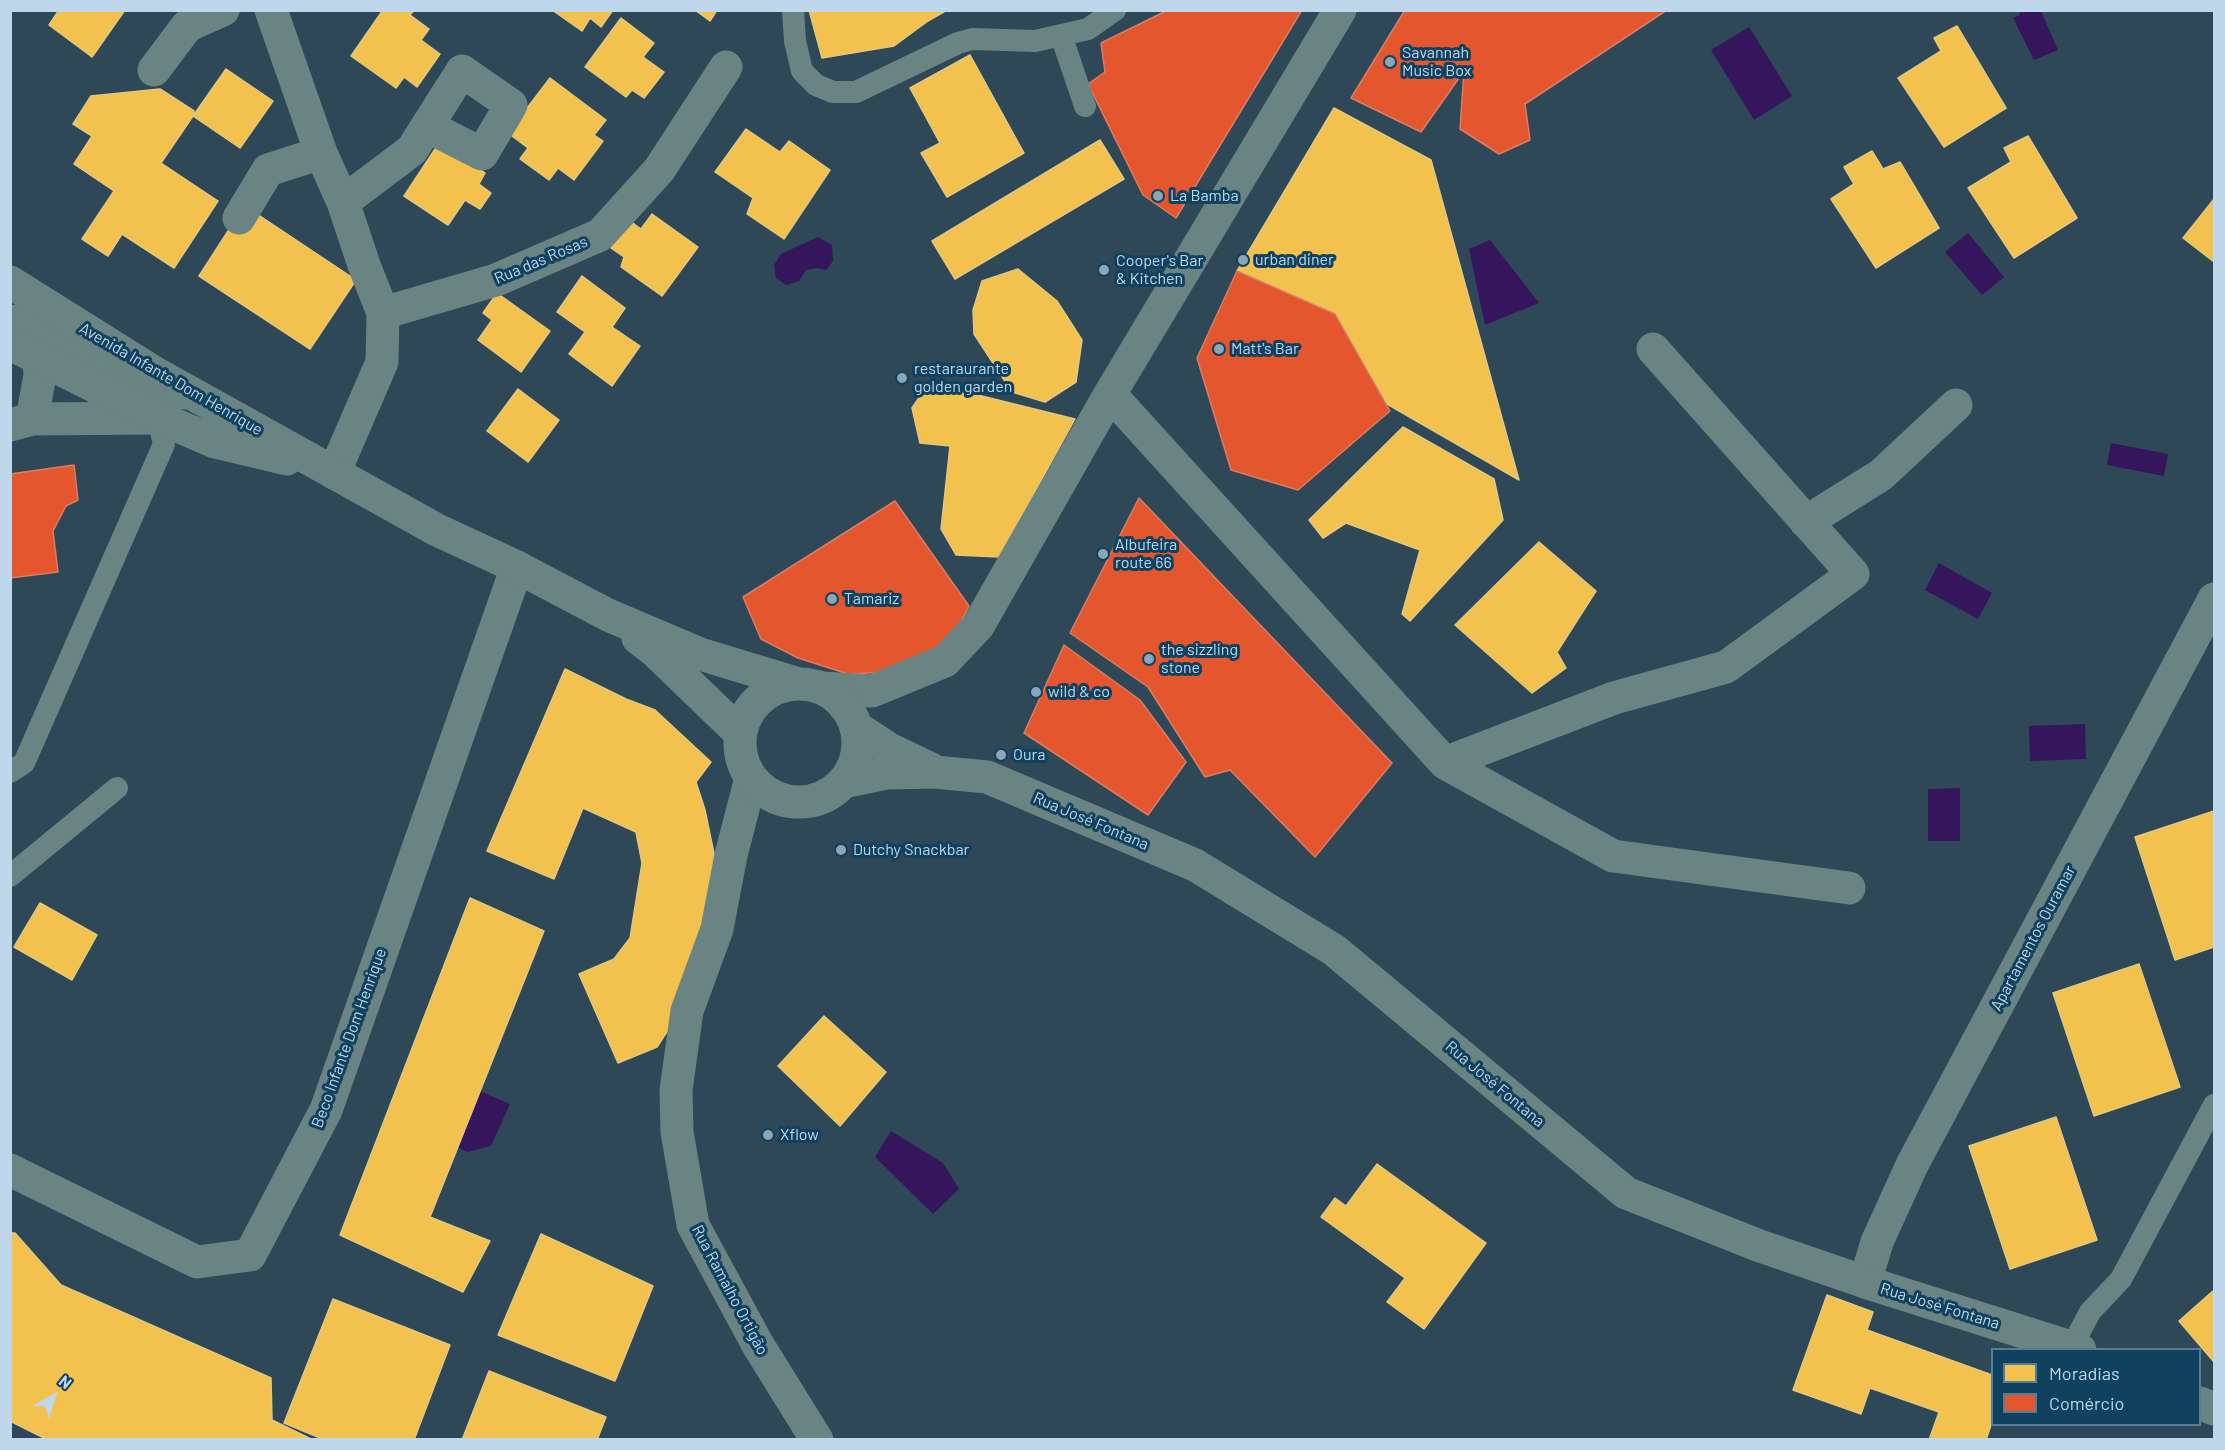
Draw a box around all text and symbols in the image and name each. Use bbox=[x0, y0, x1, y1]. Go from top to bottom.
place label: Savannah Music Box bbox=[1402, 43, 1472, 81]
marker: Savannah Music Box bbox=[1383, 55, 1397, 69]
place label: La Bamba bbox=[1170, 186, 1239, 206]
marker: La Bamba bbox=[1151, 189, 1165, 203]
street label: Rua das Rosas bbox=[491, 232, 591, 288]
place label: urban diner bbox=[1255, 250, 1334, 270]
place label: Cooper's Bar & Kitchen bbox=[1116, 251, 1203, 289]
marker: urban diner bbox=[1236, 253, 1250, 267]
marker: Cooper's Bar & Kitchen bbox=[1097, 263, 1111, 277]
street label: Avenida Infante Dom Henrique bbox=[76, 319, 266, 439]
place label: Matt's Bar bbox=[1231, 339, 1299, 359]
marker: Matt's Bar bbox=[1212, 342, 1226, 356]
place label: restaraurante golden garden bbox=[914, 359, 1012, 397]
marker: restaraurante golden garden bbox=[895, 371, 909, 385]
place label: Albufeira route 66 bbox=[1115, 535, 1177, 573]
marker: Albufeira route 66 bbox=[1096, 547, 1110, 561]
place label: Tamariz bbox=[844, 589, 899, 609]
marker: Tamariz bbox=[825, 592, 839, 606]
place label: the sizzling stone bbox=[1161, 640, 1238, 678]
marker: the sizzling stone bbox=[1142, 652, 1156, 666]
place label: wild & co bbox=[1048, 682, 1110, 702]
marker: wild & co bbox=[1029, 685, 1043, 699]
place label: Oura bbox=[1013, 745, 1045, 765]
marker: Oura bbox=[994, 748, 1008, 762]
street label: Rua José Fontana bbox=[1030, 788, 1152, 854]
place label: Dutchy Snackbar bbox=[853, 840, 969, 860]
marker: Dutchy Snackbar bbox=[834, 843, 848, 857]
street label: Apartamentos Ouramar bbox=[1987, 862, 2079, 1014]
street label: Beco Infante Dom Henrique bbox=[308, 946, 390, 1130]
street label: Rua José Fontana bbox=[1441, 1037, 1549, 1131]
place label: Xflow bbox=[780, 1125, 819, 1145]
marker: Xflow bbox=[761, 1128, 775, 1142]
street label: Rua Ramalho Ortigão bbox=[688, 1222, 772, 1358]
street label: Rua José Fontana bbox=[1878, 1279, 2002, 1333]
legend bbox=[1991, 1348, 2201, 1426]
text: Moradias bbox=[2049, 1362, 2120, 1384]
north arrow bbox=[24, 1366, 84, 1426]
text: N bbox=[56, 1371, 76, 1392]
text: Comércio bbox=[2049, 1392, 2124, 1414]

